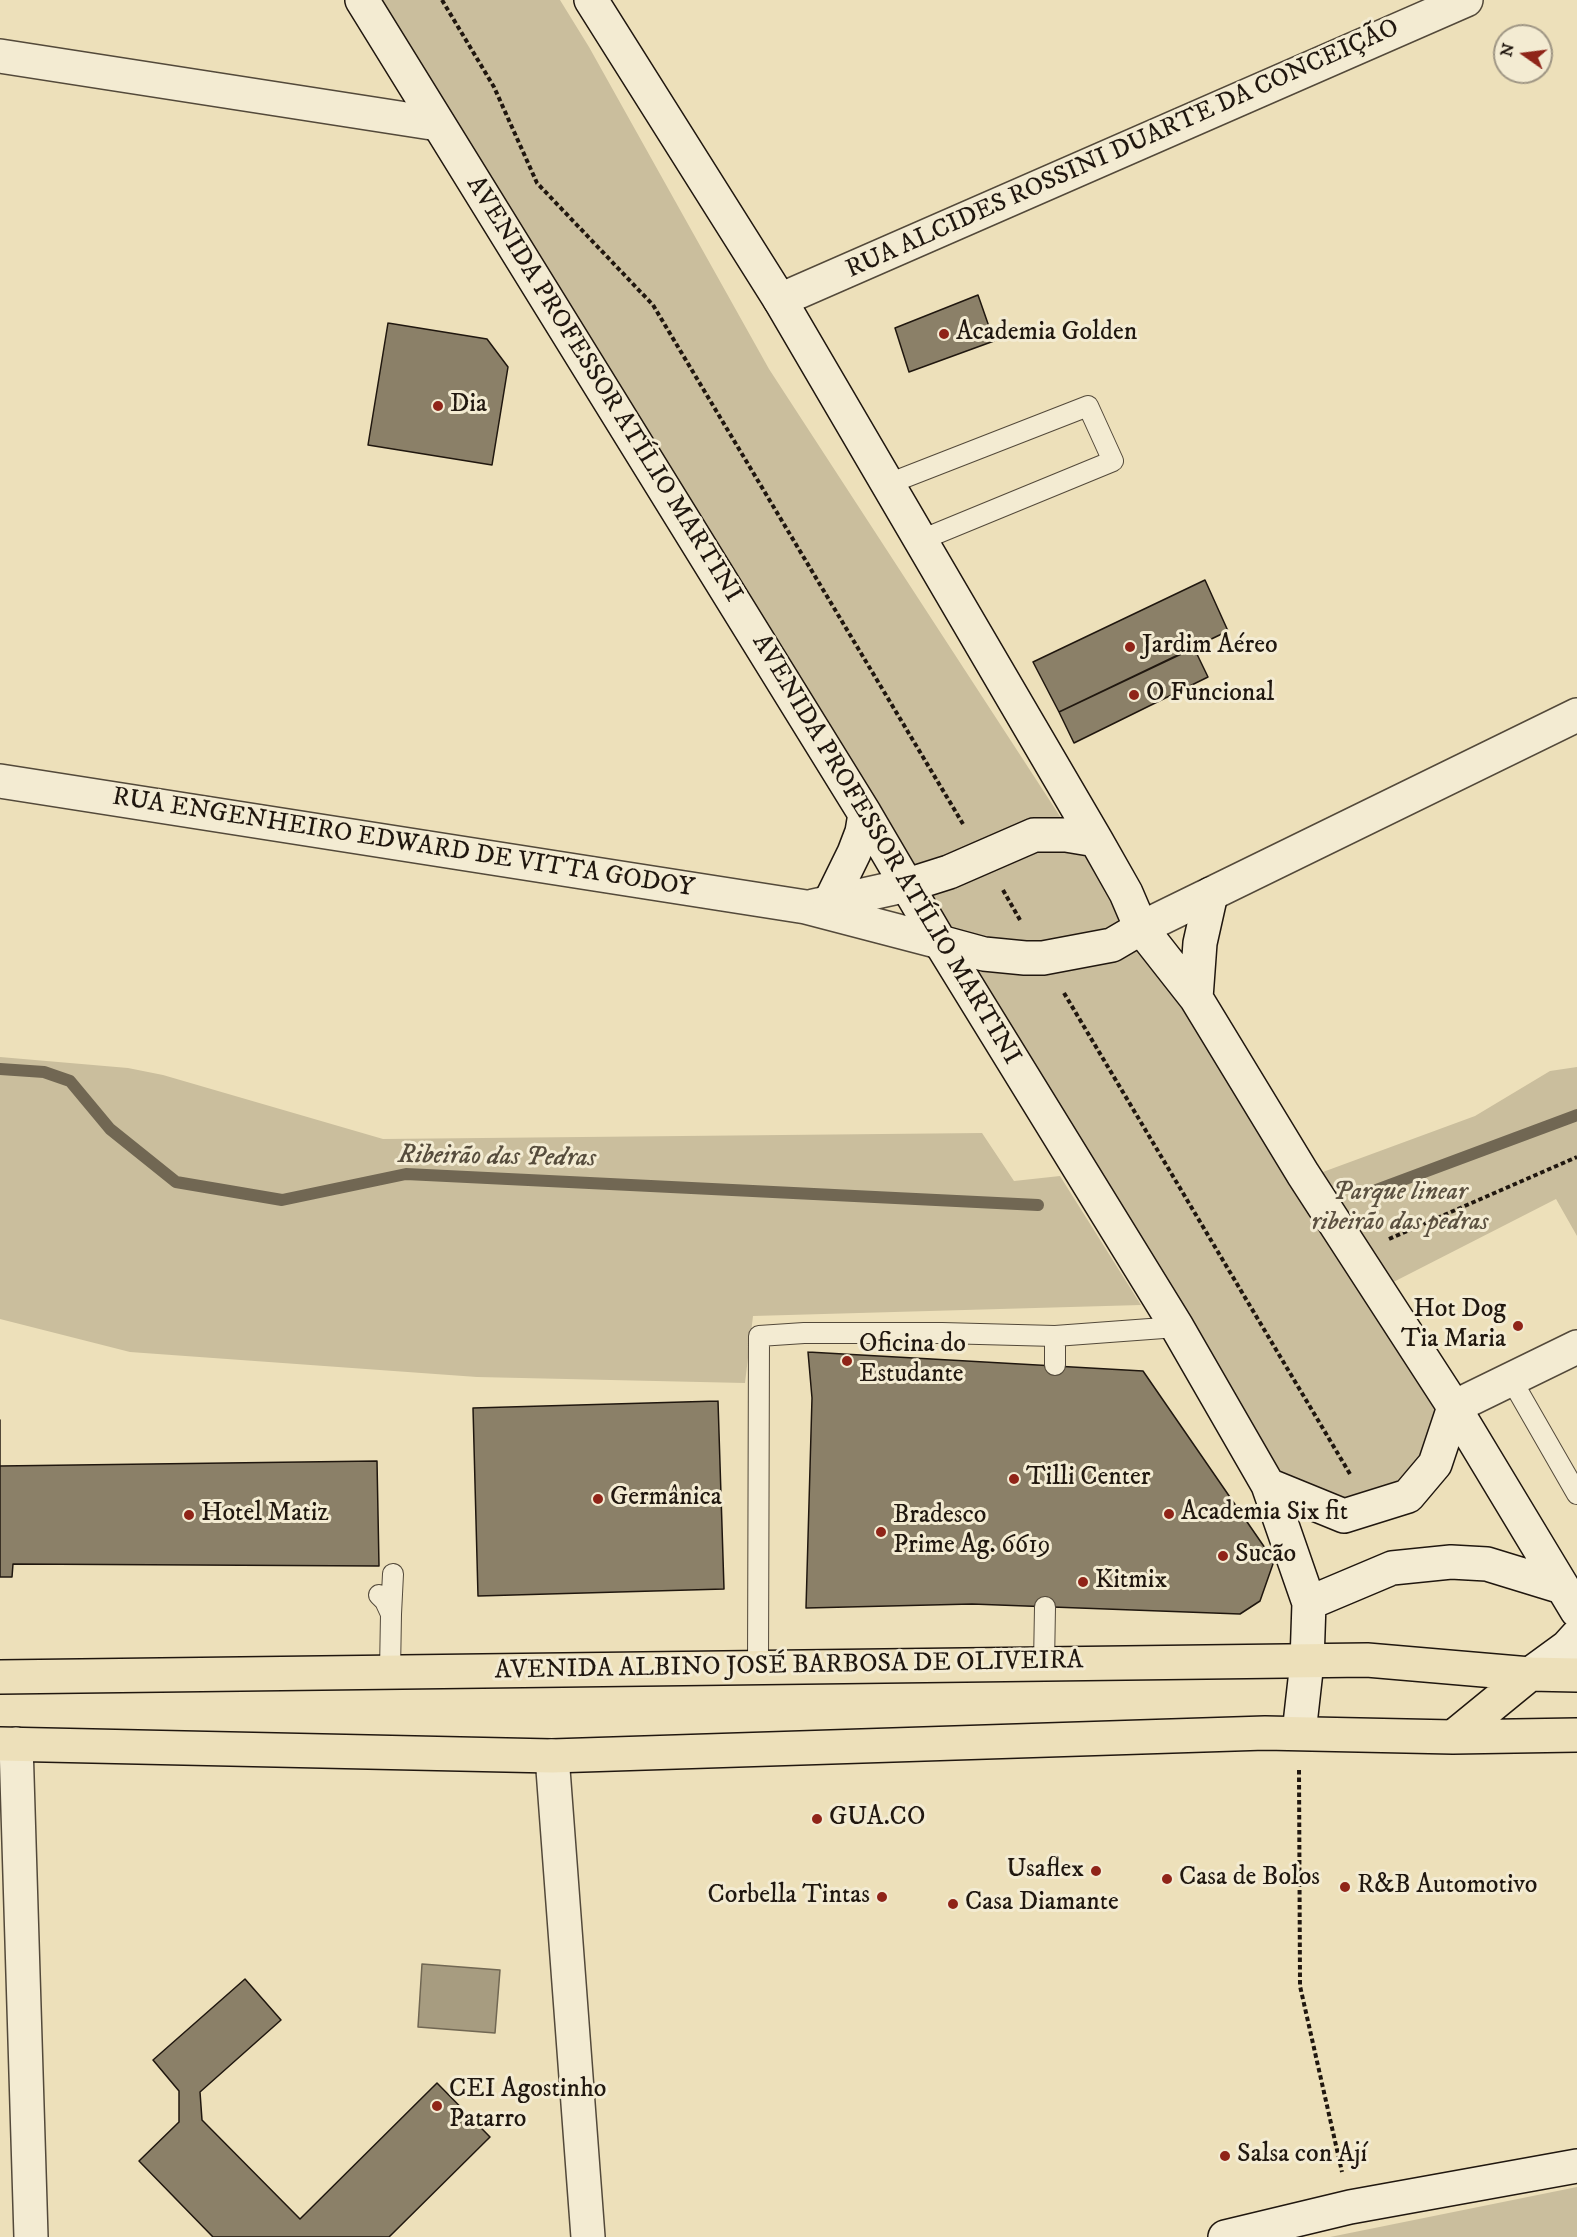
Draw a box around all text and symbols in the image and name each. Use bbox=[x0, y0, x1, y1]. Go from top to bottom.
street label: RUA ALCIDES ROSSINI DUARTE DA CONCEIÇÃO bbox=[842, 13, 1404, 287]
north arrow bbox=[1493, 24, 1553, 84]
text: N bbox=[1496, 41, 1519, 59]
street label: AVENIDA PROFESSOR ATÍLIO MARTINI bbox=[458, 171, 748, 609]
place label: Academia Golden bbox=[956, 318, 1137, 350]
marker: Academia Golden bbox=[937, 327, 951, 341]
place label: Dia bbox=[450, 390, 487, 422]
marker: Dia bbox=[431, 399, 445, 413]
street label: AVENIDA PROFESSOR ATÍLIO MARTINI bbox=[744, 629, 1026, 1071]
place label: Jardim Aéreo bbox=[1142, 631, 1278, 663]
marker: Jardim Aéreo bbox=[1123, 640, 1137, 654]
place label: O Funcional bbox=[1146, 679, 1274, 711]
marker: O Funcional bbox=[1127, 688, 1141, 702]
street label: RUA ENGENHEIRO EDWARD DE VITTA GODOY bbox=[110, 783, 696, 905]
water label: Ribeirão das Pedras bbox=[398, 1140, 596, 1176]
park label: Parque linear ribeirão das pedras bbox=[1312, 1178, 1488, 1240]
place label: Hot Dog Tia Maria bbox=[1401, 1295, 1506, 1356]
marker: Hot Dog Tia Maria bbox=[1511, 1319, 1525, 1333]
place label: Oficina do Estudante bbox=[859, 1330, 966, 1392]
marker: Oficina do Estudante bbox=[840, 1354, 854, 1368]
place label: Tilli Center bbox=[1026, 1463, 1150, 1495]
marker: Tilli Center bbox=[1007, 1472, 1021, 1486]
place label: Germânica bbox=[610, 1483, 722, 1515]
marker: Germânica bbox=[591, 1492, 605, 1506]
place label: Academia Six fit bbox=[1181, 1498, 1348, 1530]
place label: Hotel Matiz bbox=[201, 1499, 329, 1531]
place label: Bradesco Prime Ag. 6619 bbox=[893, 1501, 1051, 1562]
marker: Academia Six fit bbox=[1162, 1507, 1176, 1521]
marker: Hotel Matiz bbox=[182, 1508, 196, 1522]
marker: Bradesco Prime Ag. 6619 bbox=[874, 1525, 888, 1539]
place label: Sucão bbox=[1235, 1540, 1296, 1572]
marker: Sucão bbox=[1216, 1549, 1230, 1563]
place label: Kitmix bbox=[1095, 1566, 1167, 1598]
marker: Kitmix bbox=[1076, 1575, 1090, 1589]
street label: AVENIDA ALBINO JOSÉ BARBOSA DE OLIVEIRA bbox=[494, 1646, 1084, 1688]
place label: GUA.CO bbox=[829, 1803, 925, 1835]
marker: GUA.CO bbox=[810, 1812, 824, 1826]
place label: Usaflex bbox=[1007, 1855, 1084, 1887]
place label: Casa de Bolos bbox=[1179, 1863, 1320, 1895]
marker: Usaflex bbox=[1089, 1864, 1103, 1878]
place label: R&B Automotivo bbox=[1357, 1871, 1538, 1903]
marker: Casa de Bolos bbox=[1160, 1872, 1174, 1886]
marker: R&B Automotivo bbox=[1338, 1880, 1352, 1894]
place label: Corbella Tintas bbox=[708, 1881, 870, 1913]
place label: Casa Diamante bbox=[965, 1888, 1119, 1920]
marker: Corbella Tintas bbox=[875, 1890, 889, 1904]
marker: Casa Diamante bbox=[946, 1897, 960, 1911]
place label: CEI Agostinho Patarro bbox=[449, 2075, 606, 2136]
marker: CEI Agostinho Patarro bbox=[430, 2099, 444, 2113]
place label: Salsa con Ají bbox=[1237, 2140, 1367, 2172]
marker: Salsa con Ají bbox=[1218, 2149, 1232, 2163]

